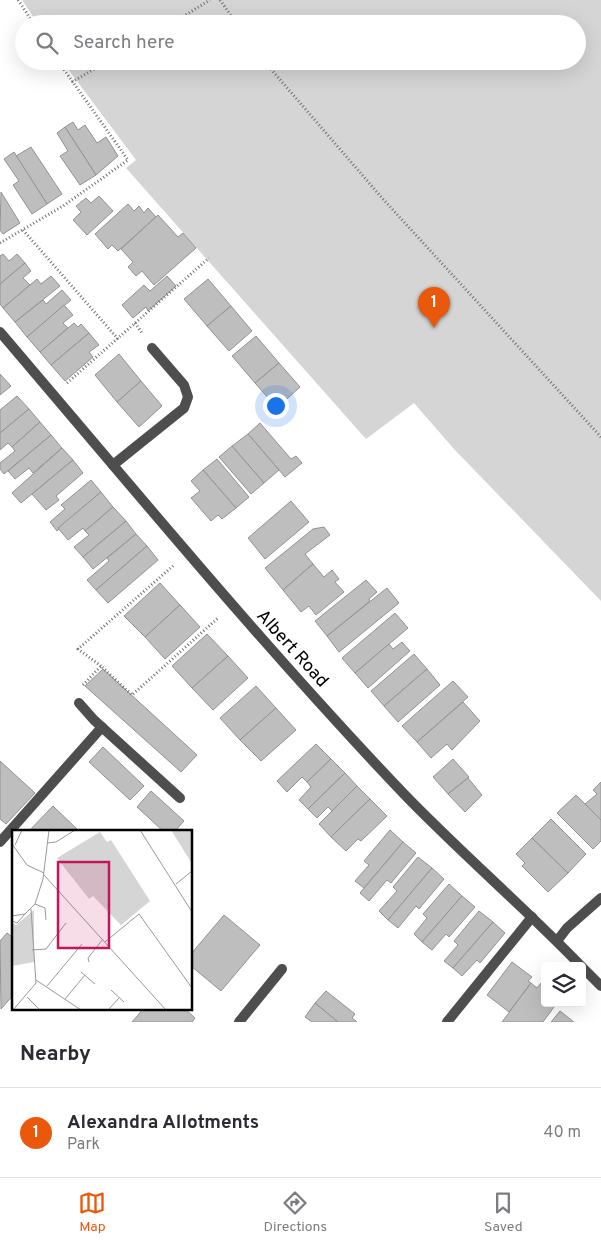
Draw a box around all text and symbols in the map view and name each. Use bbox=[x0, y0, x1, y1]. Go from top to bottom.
search box bbox=[15, 15, 586, 70]
icon: search bbox=[33, 29, 61, 57]
text: Search here bbox=[73, 31, 175, 55]
pin: 1 bbox=[418, 287, 450, 328]
your location bbox=[263, 393, 289, 419]
street label: Albert Road bbox=[251, 605, 333, 693]
inset map bbox=[12, 830, 192, 1010]
map controls bbox=[541, 962, 586, 1007]
button: layers bbox=[541, 962, 586, 1007]
text: Nearby bbox=[20, 1041, 91, 1068]
text: Alexandra Allotments bbox=[67, 1111, 259, 1135]
text: 1 bbox=[33, 1123, 39, 1143]
text: 40 m bbox=[543, 1123, 581, 1143]
text: Park bbox=[67, 1135, 100, 1155]
tab: Map bbox=[78, 1189, 106, 1236]
tab: Directions bbox=[263, 1189, 327, 1236]
tab: Saved bbox=[484, 1189, 523, 1236]

